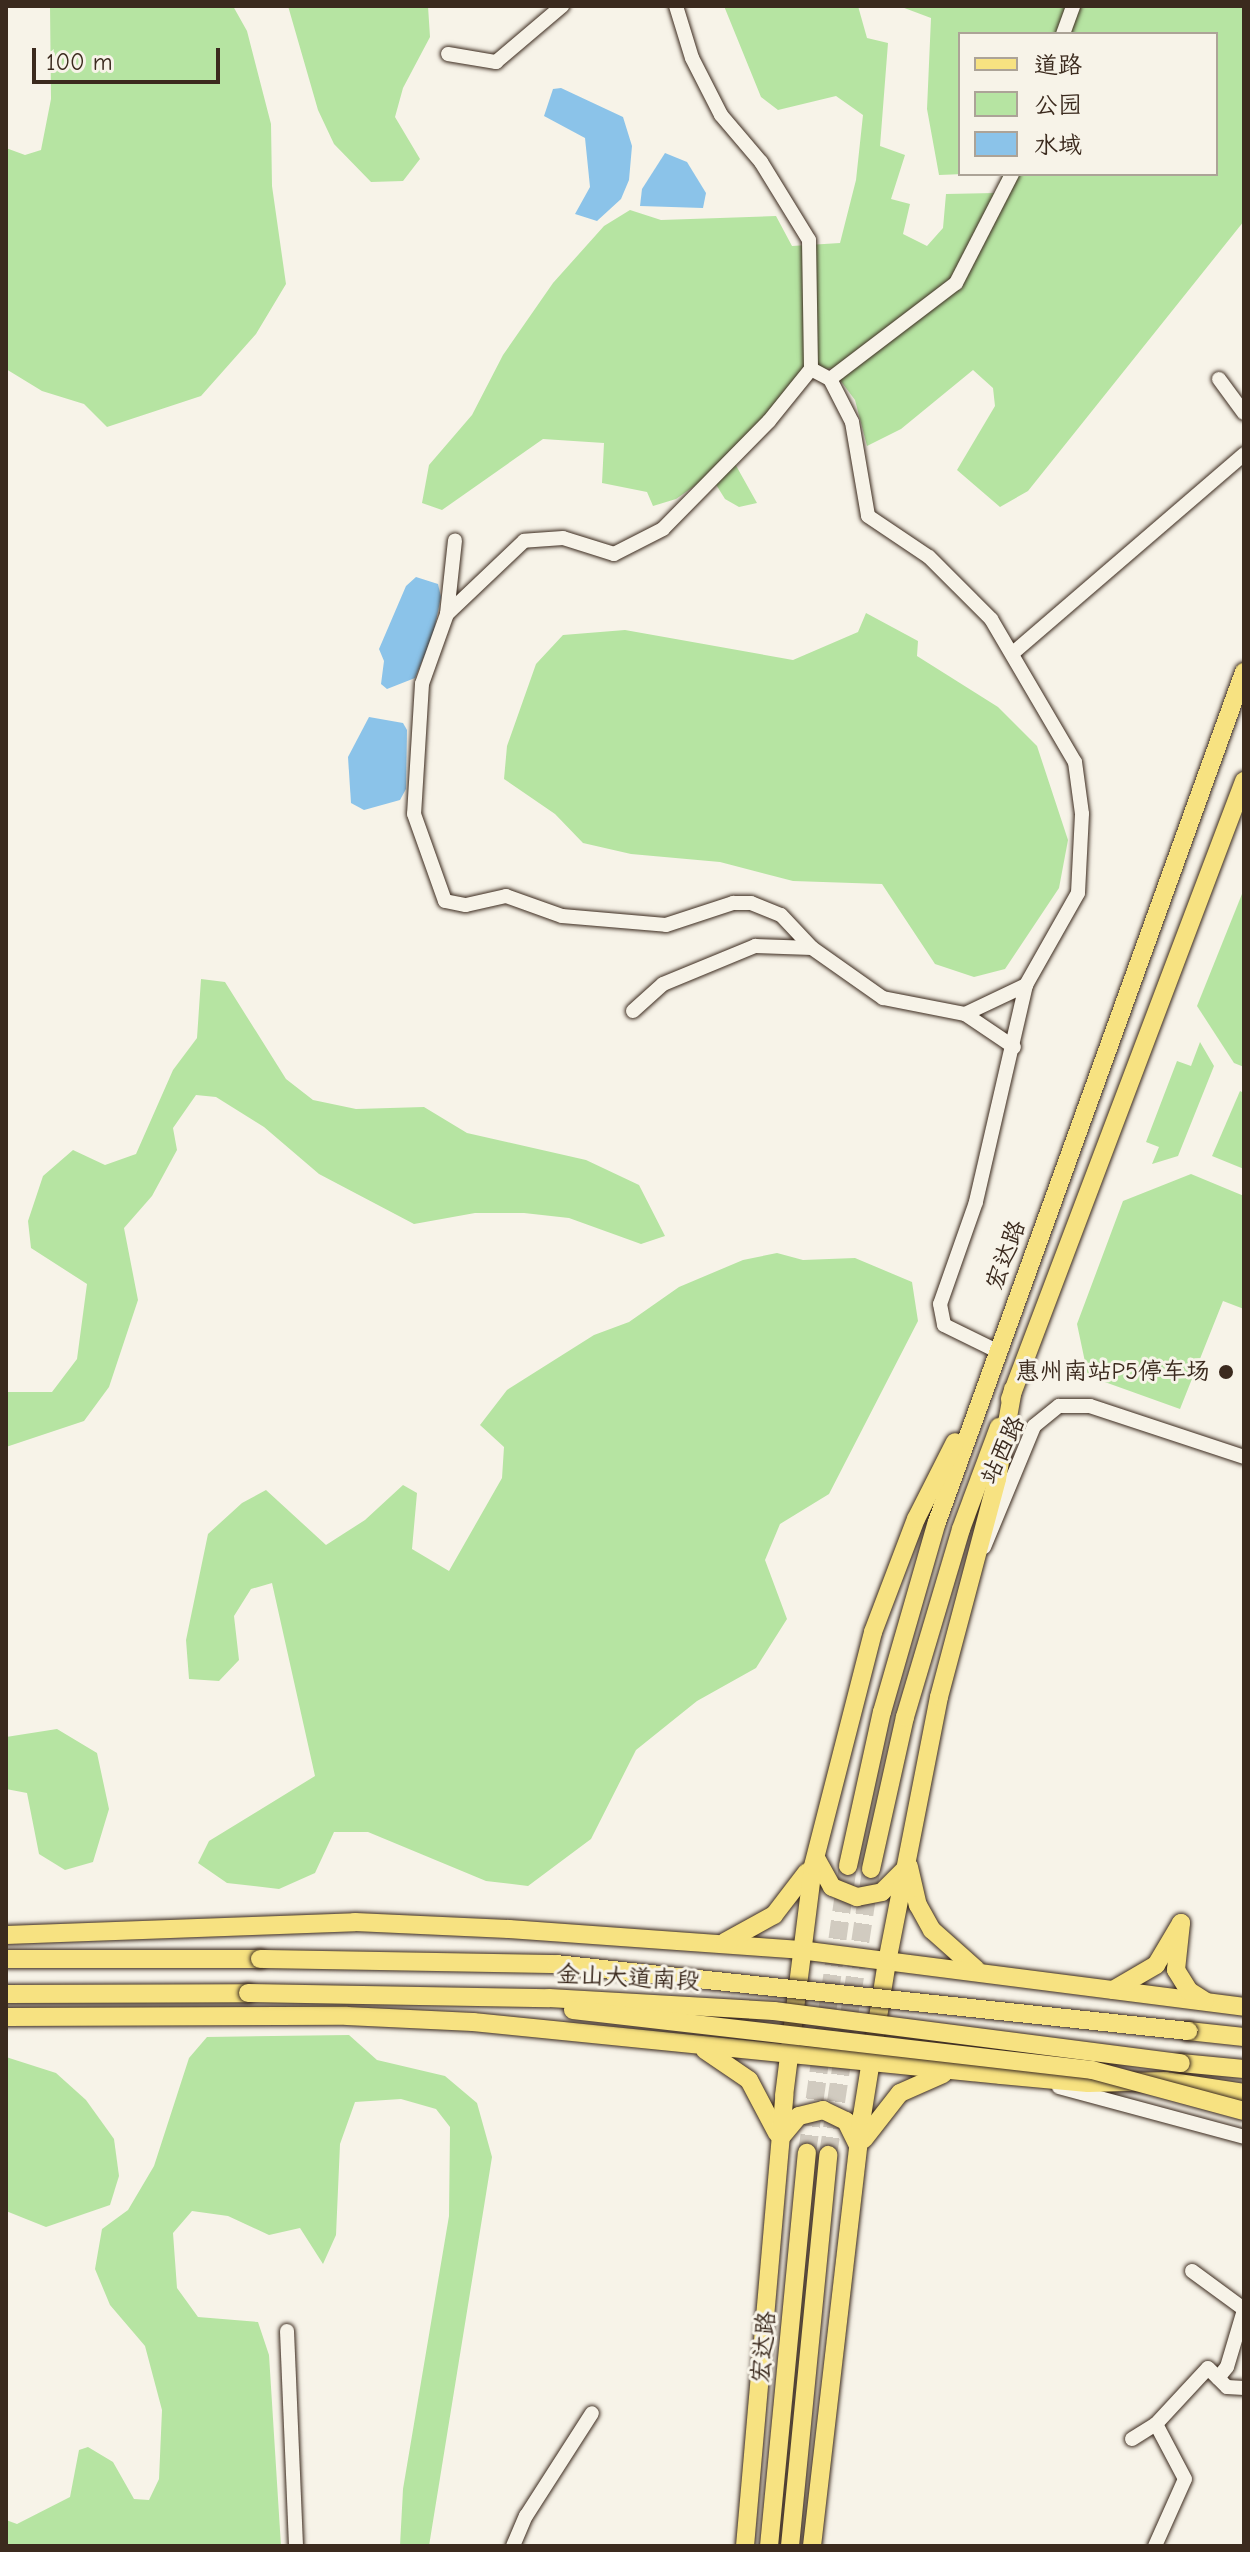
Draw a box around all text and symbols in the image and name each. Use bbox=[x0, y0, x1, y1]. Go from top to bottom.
scale bar bbox=[36, 32, 224, 82]
legend bbox=[958, 32, 1218, 176]
text: 100 m bbox=[46, 48, 113, 76]
text: 道路 bbox=[1034, 51, 1082, 79]
text: 公园 bbox=[1034, 91, 1082, 119]
text: 水域 bbox=[1034, 131, 1082, 159]
street label: 宏达路 bbox=[980, 1216, 1032, 1294]
place label: 惠州南站P5停车场 bbox=[1016, 1358, 1210, 1386]
marker: 惠州南站P5停车场 bbox=[1217, 1363, 1235, 1381]
street label: 站西路 bbox=[975, 1411, 1031, 1489]
street label: 金山大道南段 bbox=[555, 1960, 701, 1996]
street label: 宏达路 bbox=[747, 2310, 781, 2384]

